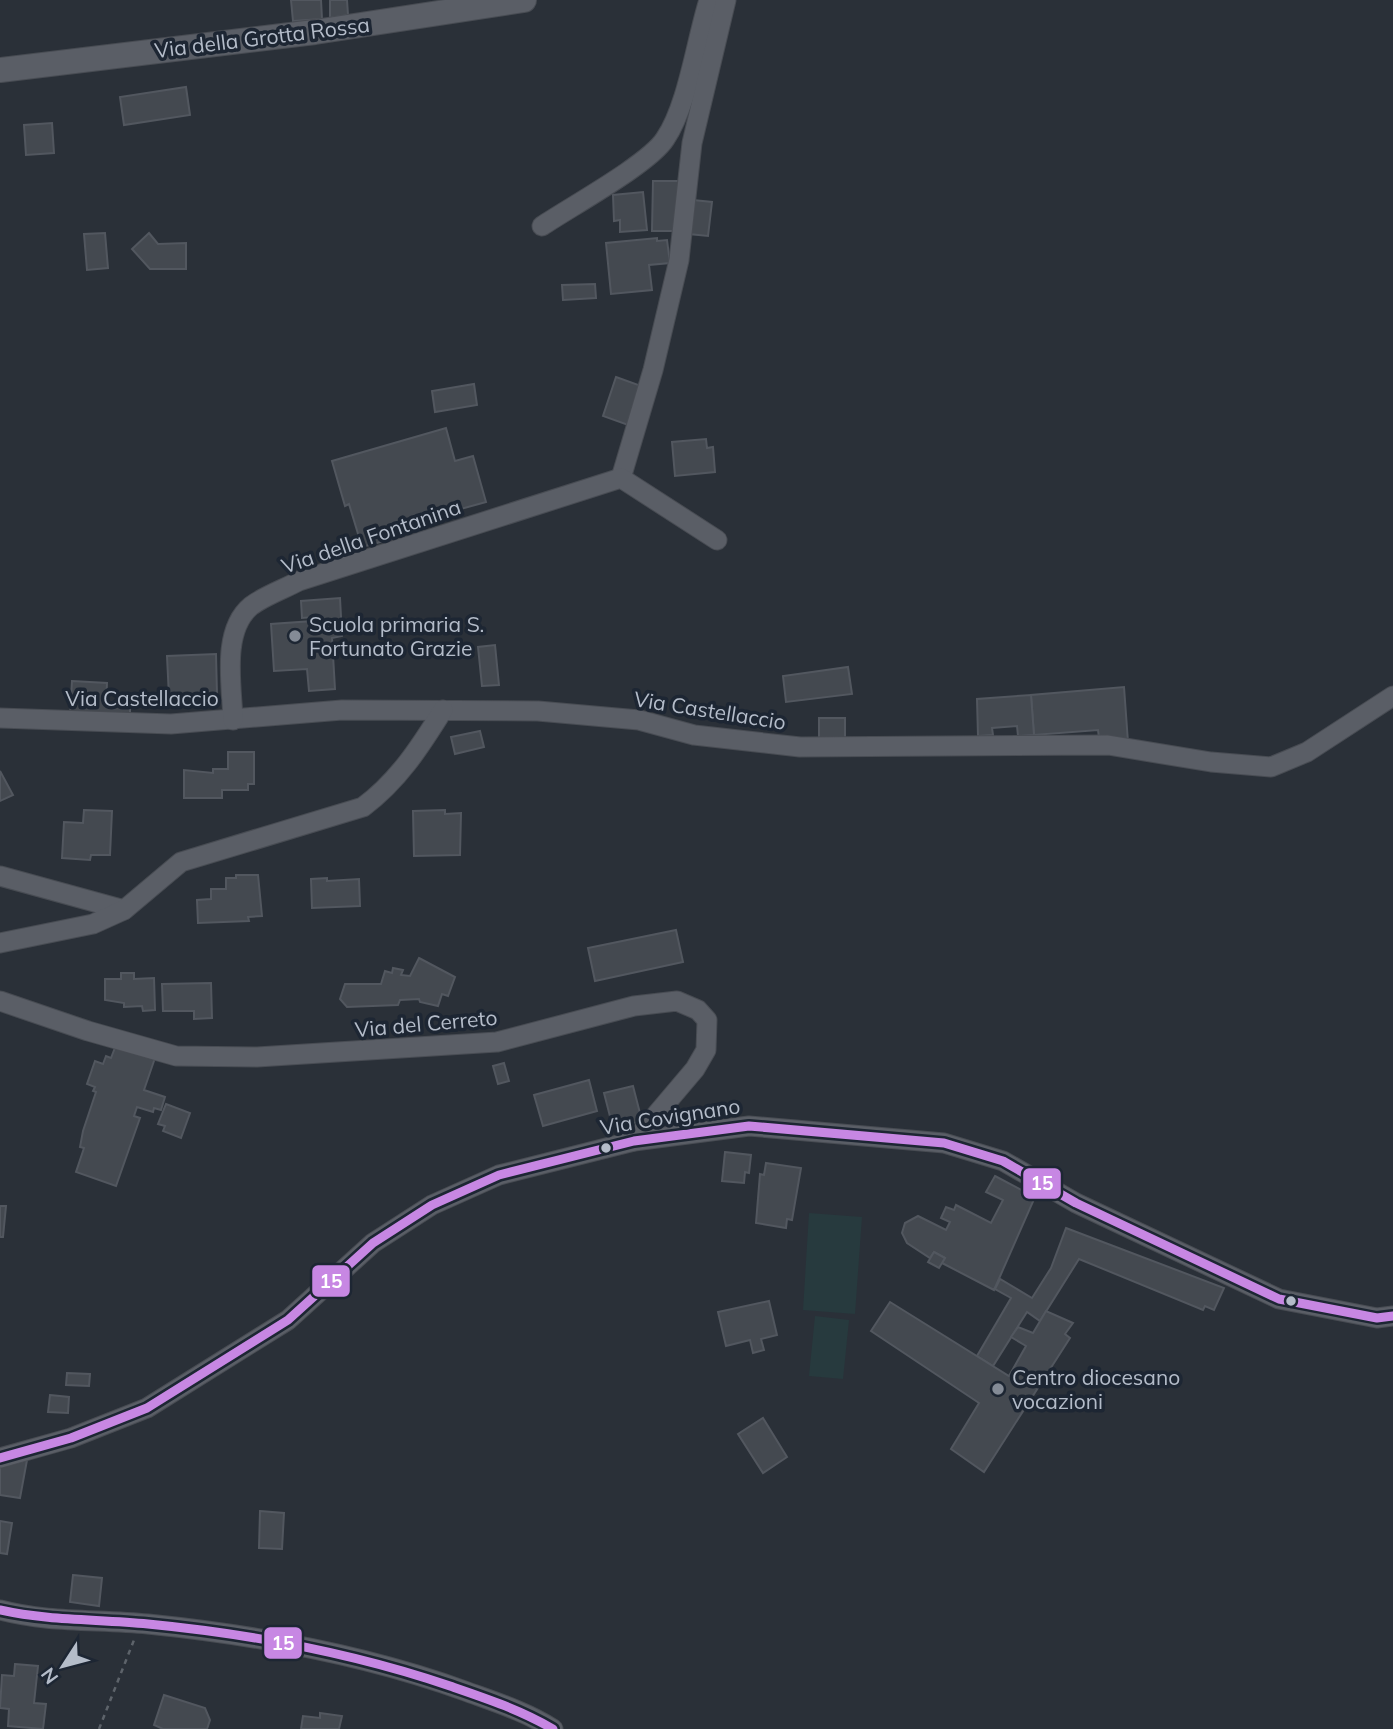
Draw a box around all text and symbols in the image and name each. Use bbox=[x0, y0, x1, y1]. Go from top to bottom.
street label: Via della Grotta Rossa bbox=[153, 11, 371, 63]
street label: Via della Fontanina bbox=[278, 493, 464, 579]
place label: Scuola primaria S. Fortunato Grazie bbox=[309, 611, 484, 661]
marker: Scuola primaria S. Fortunato Grazie bbox=[287, 628, 303, 644]
street label: Via Castellaccio bbox=[65, 685, 219, 711]
street label: Via Castellaccio bbox=[632, 685, 788, 735]
street label: Via del Cerreto bbox=[354, 1004, 498, 1042]
street label: Via Covignano bbox=[598, 1092, 742, 1140]
unlabelled marker bbox=[599, 1141, 613, 1155]
line badge: 15 bbox=[1022, 1167, 1062, 1200]
text: 15 bbox=[1031, 1171, 1053, 1195]
line badge: 15 bbox=[311, 1264, 351, 1298]
text: 15 bbox=[320, 1269, 342, 1293]
unlabelled marker bbox=[1284, 1294, 1298, 1308]
place label: Centro diocesano vocazioni bbox=[1012, 1364, 1180, 1414]
marker: Centro diocesano vocazioni bbox=[990, 1381, 1006, 1397]
line badge: 15 bbox=[263, 1626, 303, 1660]
north arrow bbox=[28, 1631, 98, 1701]
text: 15 bbox=[272, 1631, 294, 1655]
text: N bbox=[35, 1663, 63, 1689]

